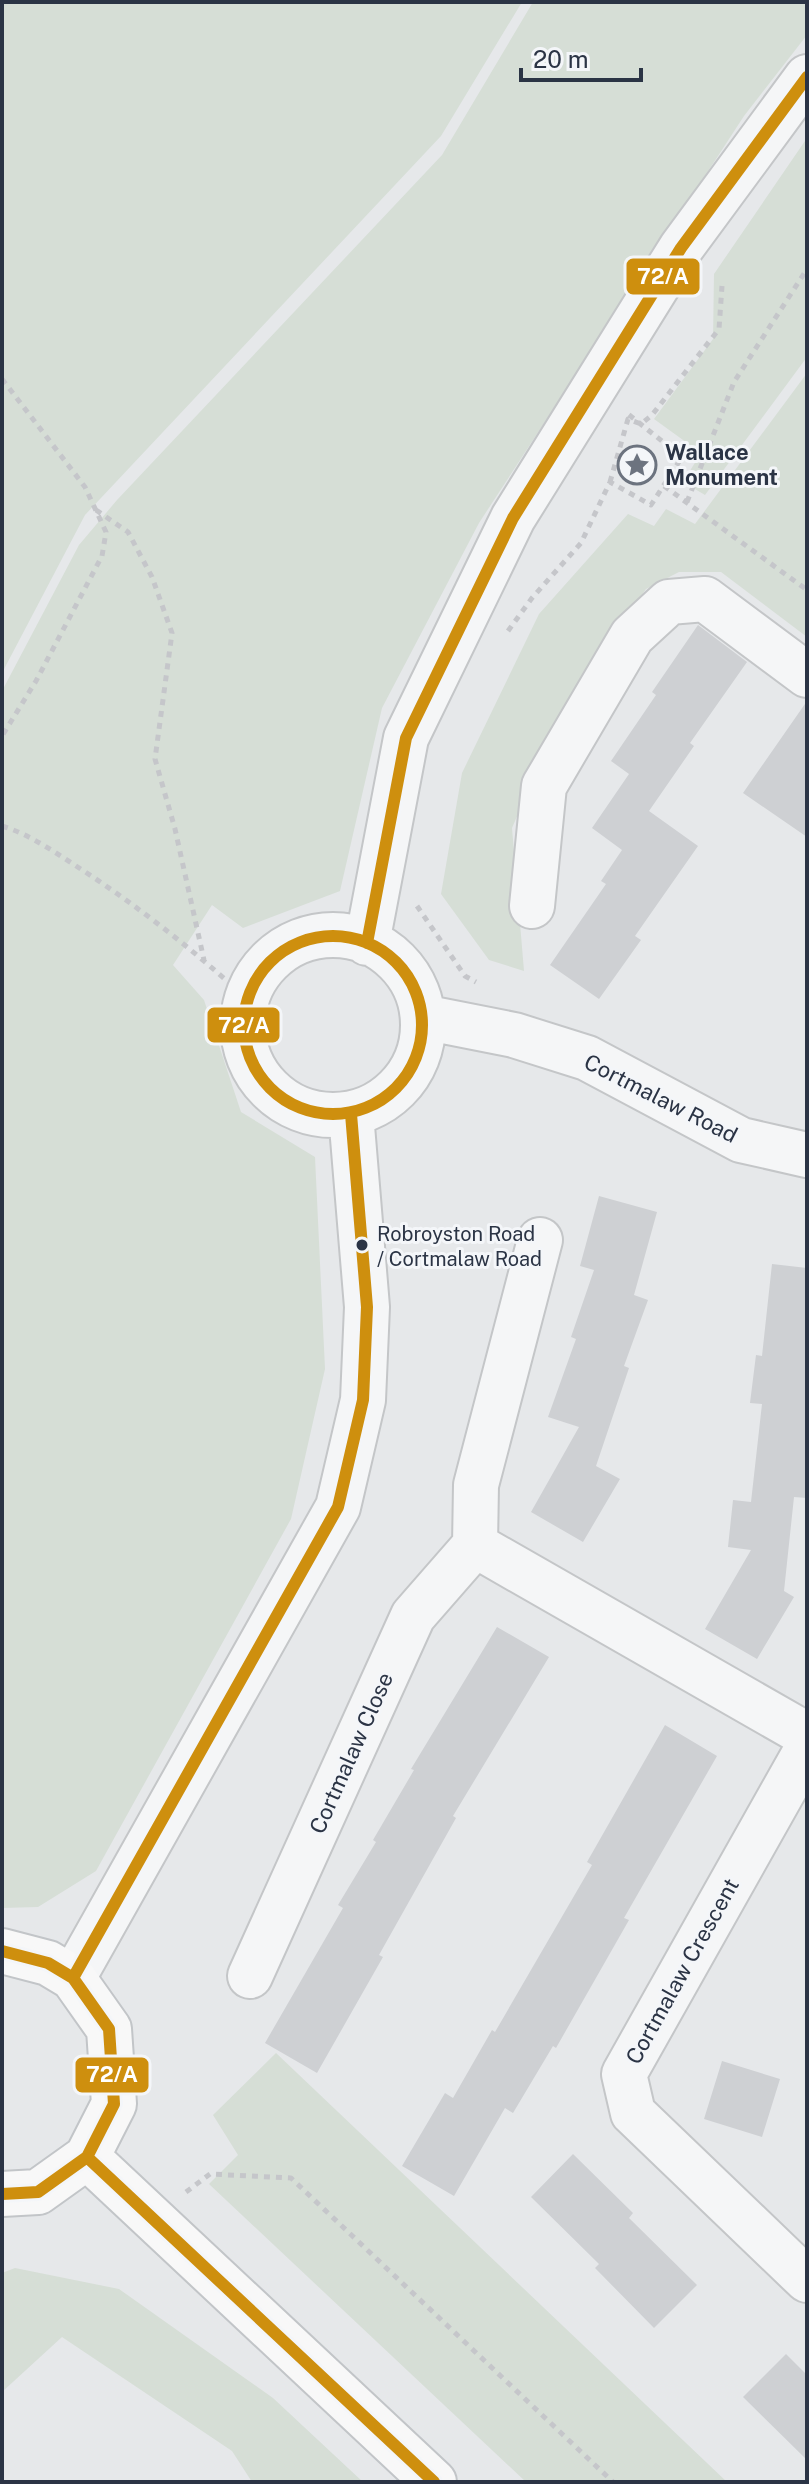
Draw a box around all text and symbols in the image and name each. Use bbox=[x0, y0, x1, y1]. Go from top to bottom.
scale bar bbox=[521, 32, 641, 82]
text: 20 m bbox=[533, 45, 589, 73]
line badge: 72/A bbox=[625, 257, 701, 296]
text: 72/A bbox=[637, 263, 689, 289]
place label: Wallace Monument bbox=[665, 439, 778, 490]
place icon: Wallace Monument bbox=[616, 444, 658, 486]
line badge: 72/A bbox=[206, 1006, 281, 1044]
text: 72/A bbox=[218, 1012, 270, 1038]
street label: Cortmalaw Road bbox=[580, 1048, 742, 1148]
place label: Robroyston Road / Cortmalaw Road bbox=[377, 1222, 542, 1271]
marker: Robroyston Road / Cortmalaw Road bbox=[354, 1237, 370, 1253]
street label: Cortmalaw Close bbox=[304, 1668, 398, 1838]
street label: Cortmalaw Crescent bbox=[620, 1873, 744, 2069]
line badge: 72/A bbox=[74, 2056, 150, 2094]
text: 72/A bbox=[86, 2061, 138, 2087]

